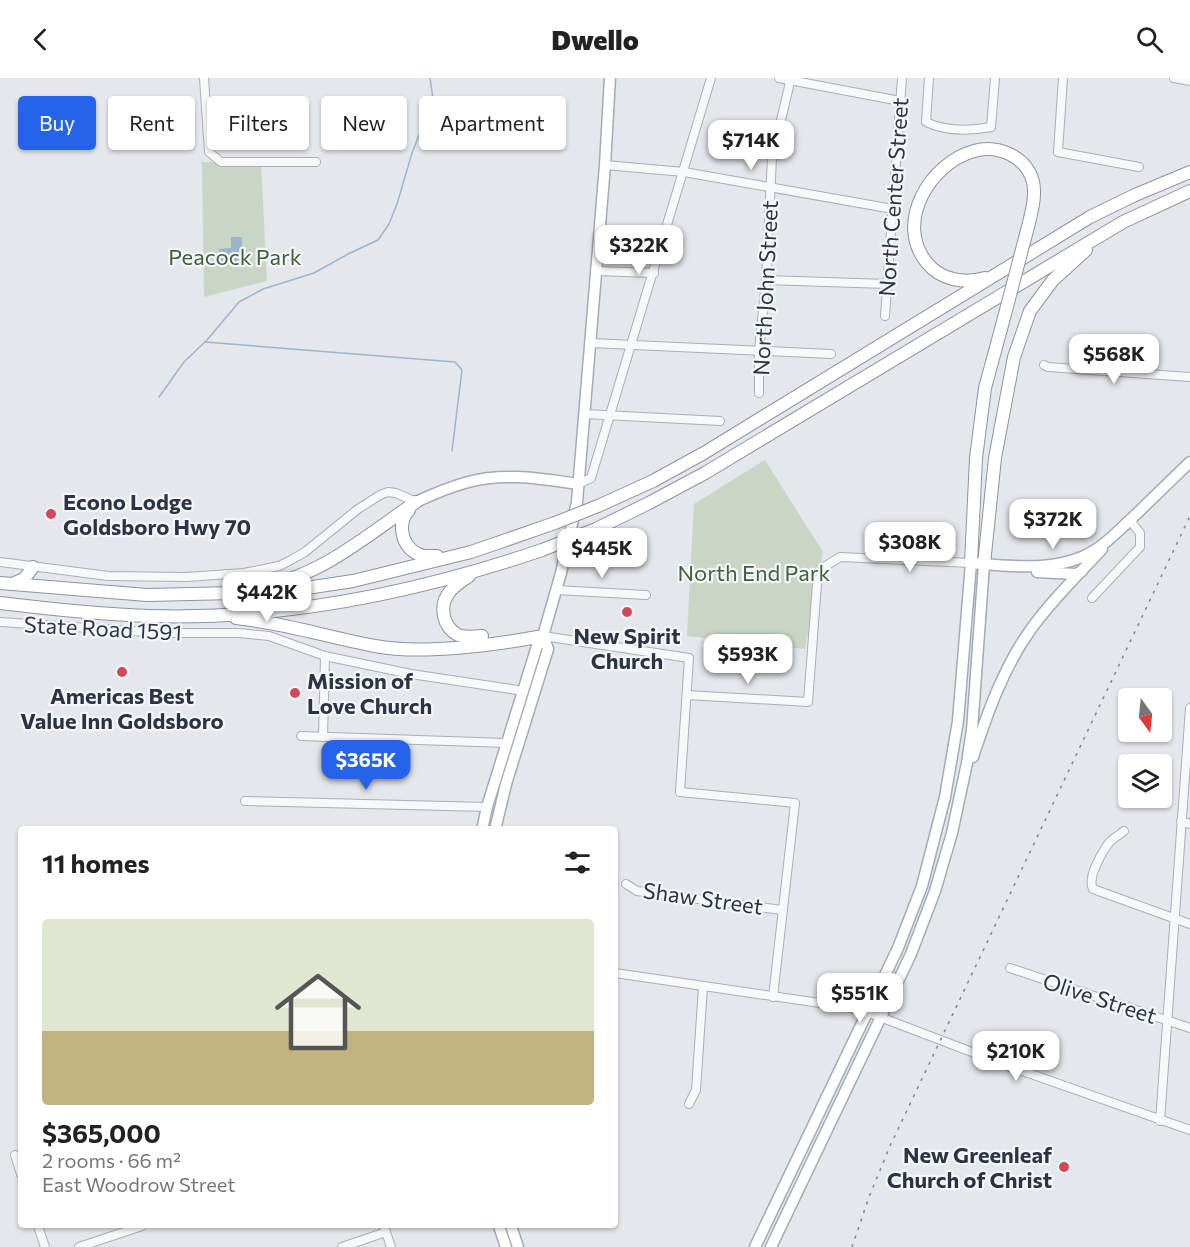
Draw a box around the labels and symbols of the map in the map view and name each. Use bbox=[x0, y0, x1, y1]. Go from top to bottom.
street label: North Center Street bbox=[873, 97, 913, 297]
pin: $714K bbox=[709, 120, 793, 171]
street label: North John Street bbox=[747, 200, 783, 376]
pin: $322K bbox=[597, 225, 681, 276]
park label: Peacock Park bbox=[168, 243, 302, 270]
pin: $568K bbox=[1072, 334, 1156, 385]
place label: Econo Lodge Goldsboro Hwy 70 bbox=[63, 488, 251, 540]
pin: $372K bbox=[1011, 499, 1095, 550]
marker: Econo Lodge Goldsboro Hwy 70 bbox=[44, 507, 58, 521]
pin: $308K bbox=[868, 522, 952, 573]
pin: $445K bbox=[560, 528, 644, 579]
park label: North End Park bbox=[678, 559, 831, 586]
pin: $442K bbox=[225, 572, 309, 623]
marker: New Spirit Church bbox=[620, 605, 634, 619]
street label: State Road 1591 bbox=[23, 610, 183, 646]
place label: New Spirit Church bbox=[573, 622, 681, 674]
pin: $593K bbox=[706, 634, 790, 685]
marker: Americas Best Value Inn Goldsboro bbox=[115, 665, 129, 679]
place label: Mission of Love Church bbox=[307, 667, 432, 719]
place label: Americas Best Value Inn Goldsboro bbox=[20, 682, 224, 734]
marker: Mission of Love Church bbox=[288, 686, 302, 700]
north arrow bbox=[1118, 688, 1172, 742]
pin: $365K bbox=[324, 740, 408, 791]
street label: Shaw Street bbox=[641, 876, 765, 920]
street label: Olive Street bbox=[1040, 967, 1160, 1029]
pin: $551K bbox=[818, 973, 902, 1024]
pin: $210K bbox=[974, 1031, 1058, 1082]
place label: New Greenleaf Church of Christ bbox=[887, 1141, 1053, 1193]
marker: New Greenleaf Church of Christ bbox=[1057, 1160, 1071, 1174]

